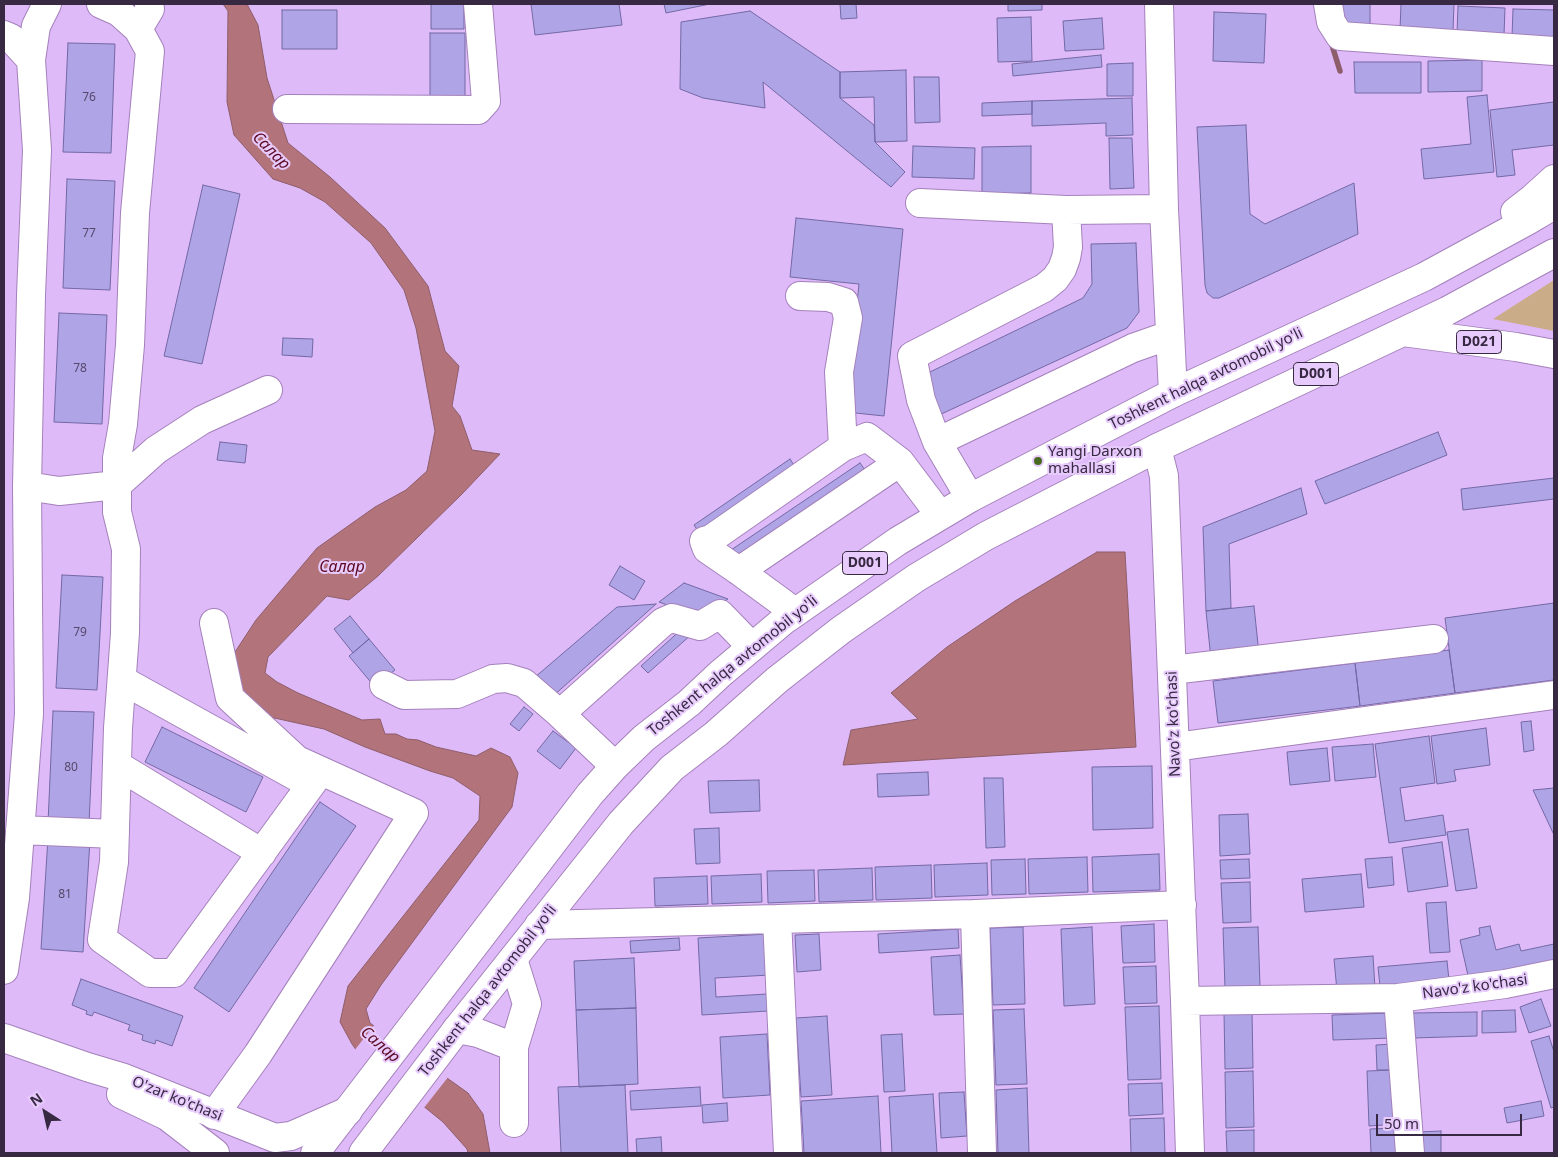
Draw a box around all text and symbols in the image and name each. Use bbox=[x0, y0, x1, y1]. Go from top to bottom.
house number: 76 bbox=[82, 91, 96, 105]
water label: Салар bbox=[248, 128, 294, 174]
house number: 77 bbox=[82, 227, 96, 241]
street label: Toshkent halqa avtomobil yo'li bbox=[1106, 324, 1306, 434]
road number: D021 bbox=[1456, 331, 1502, 354]
house number: 78 bbox=[73, 362, 87, 376]
road number: D001 bbox=[1294, 362, 1338, 386]
place label: Yangi Darxon mahallasi bbox=[1048, 443, 1142, 478]
marker: Yangi Darxon mahallasi bbox=[1032, 455, 1044, 467]
road number: D001 bbox=[842, 552, 888, 574]
water label: Салар bbox=[319, 557, 365, 577]
street label: Toshkent halqa avtomobil yo'li bbox=[645, 592, 821, 740]
house number: 79 bbox=[73, 626, 87, 640]
street label: Navo'z ko'chasi bbox=[1163, 671, 1185, 777]
house number: 80 bbox=[64, 761, 78, 775]
house number: 81 bbox=[58, 888, 72, 902]
street label: Toshkent halqa avtomobil yo'li bbox=[415, 901, 561, 1081]
street label: Navo'z ko'chasi bbox=[1421, 971, 1529, 1003]
water label: Салар bbox=[357, 1023, 403, 1067]
street label: O'zar ko'chasi bbox=[129, 1073, 225, 1125]
north arrow bbox=[20, 1087, 70, 1137]
text: N bbox=[26, 1088, 46, 1110]
scale bar bbox=[1378, 1104, 1524, 1136]
text: 50 m bbox=[1384, 1113, 1419, 1133]

